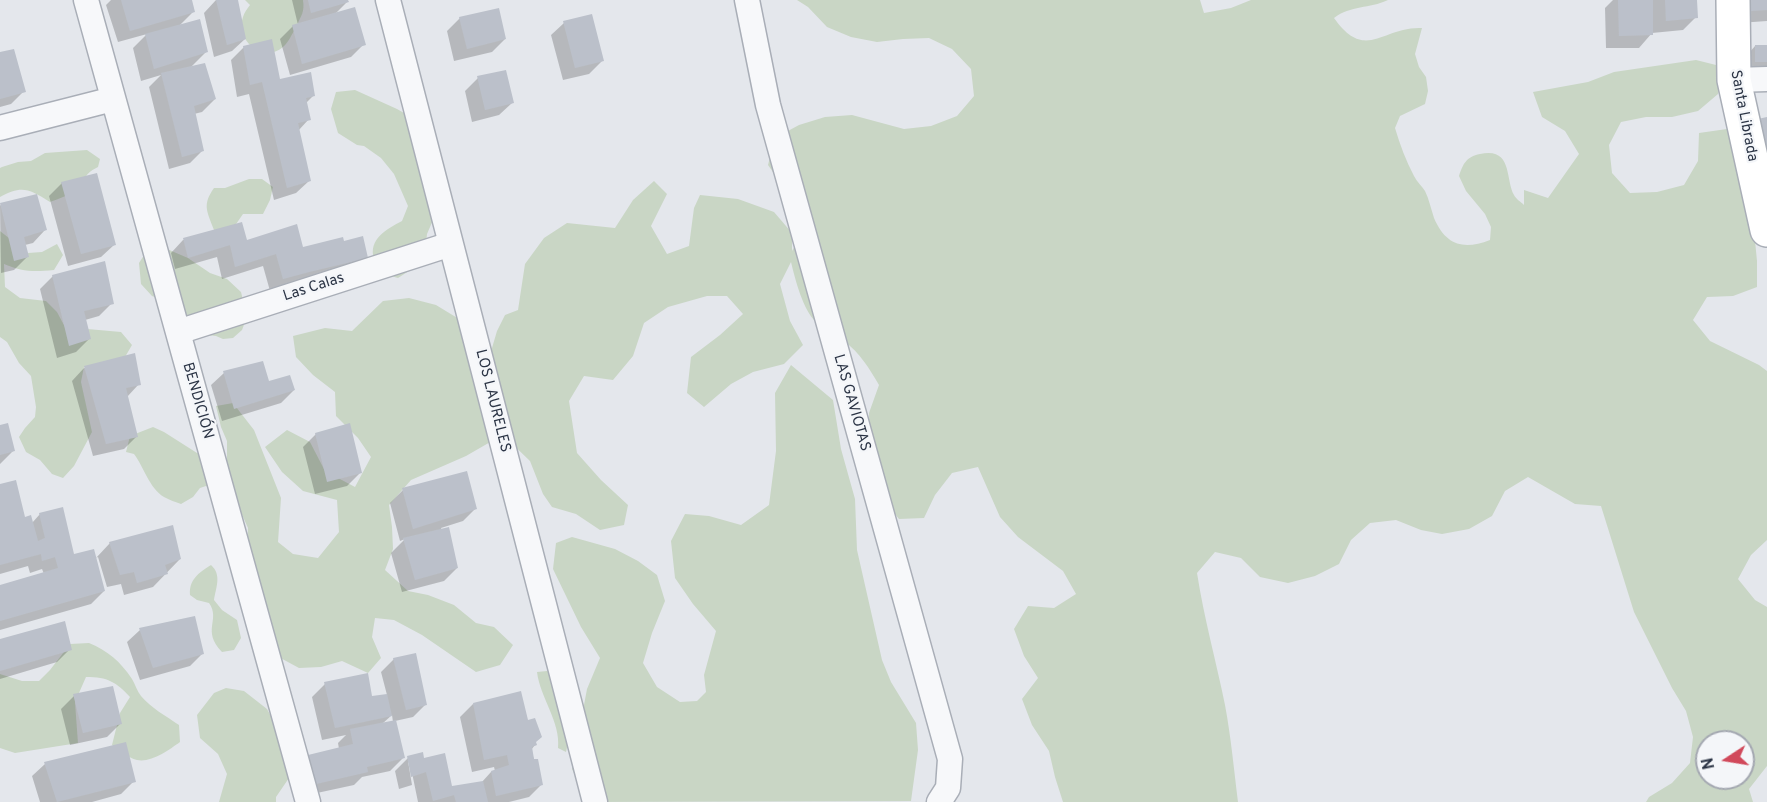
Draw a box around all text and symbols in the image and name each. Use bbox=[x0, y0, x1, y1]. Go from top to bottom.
street label: Santa Librada bbox=[1725, 69, 1761, 163]
street label: Las Calas bbox=[281, 270, 347, 306]
street label: LOS LAURELES bbox=[471, 348, 513, 454]
street label: LAS GAVIOTAS bbox=[829, 352, 873, 454]
street label: BENDICIÓN bbox=[177, 361, 217, 441]
north arrow bbox=[1695, 730, 1755, 790]
text: N bbox=[1698, 756, 1720, 771]

